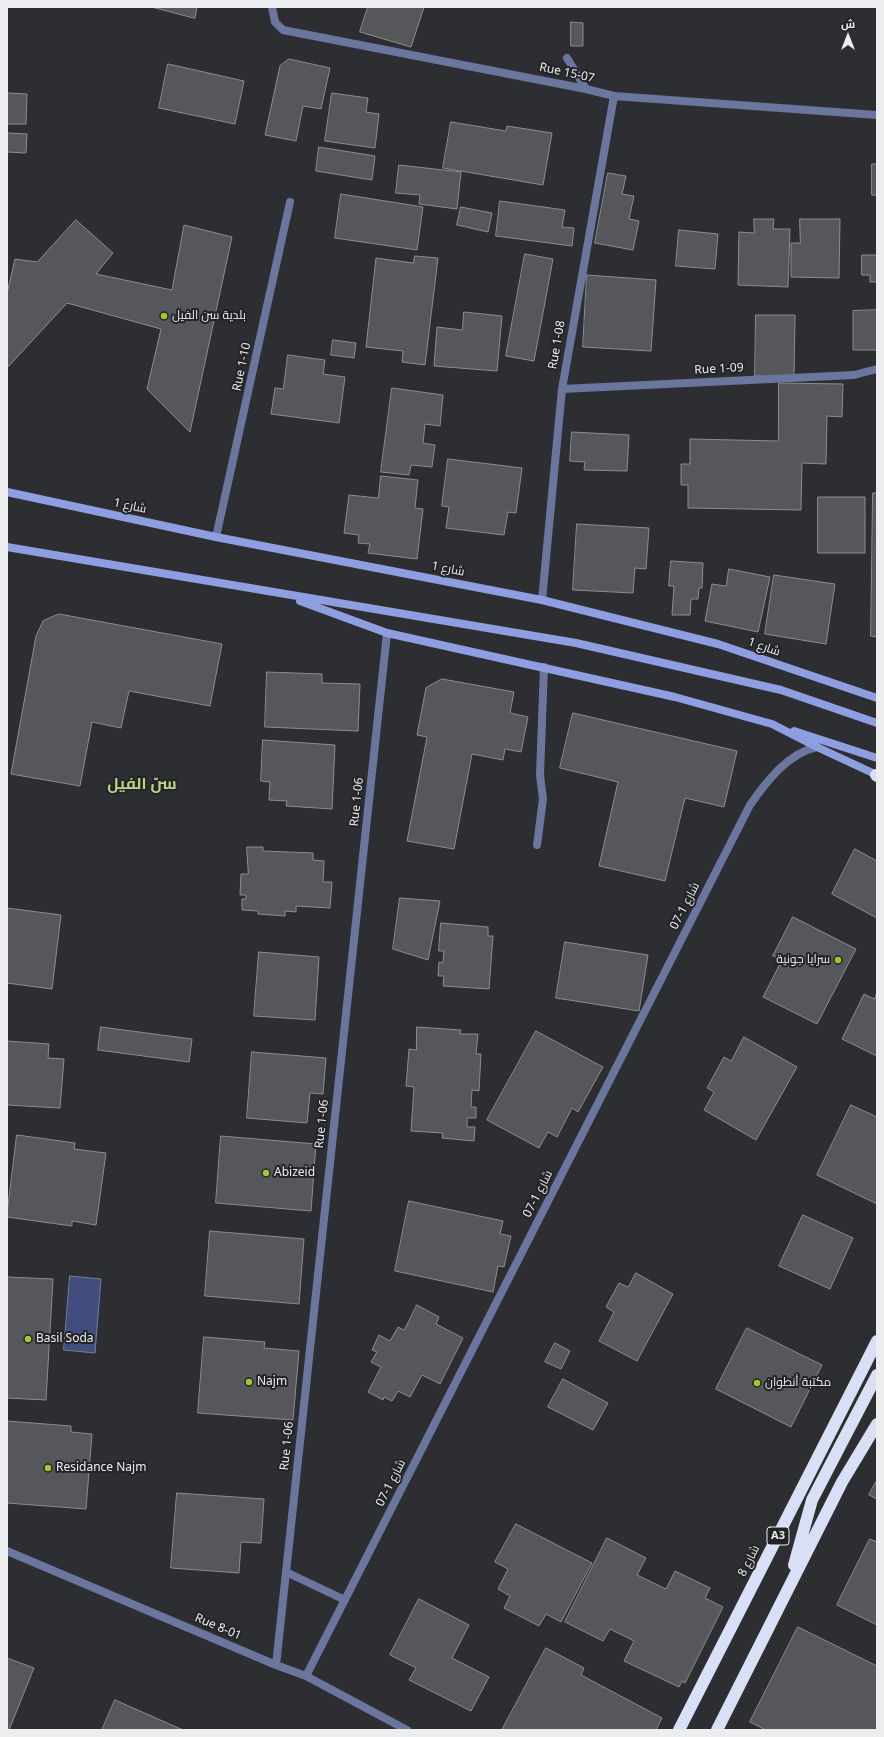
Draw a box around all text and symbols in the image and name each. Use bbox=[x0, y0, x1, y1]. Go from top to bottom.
north arrow bbox=[828, 16, 868, 56]
text: ش bbox=[841, 16, 855, 31]
street label: Rue 15-07 bbox=[538, 60, 596, 86]
place label: بلدية سن الفيل bbox=[172, 309, 246, 323]
marker: بلدية سن الفيل bbox=[159, 311, 169, 321]
street label: Rue 1-08 bbox=[546, 320, 568, 370]
street label: Rue 1-10 bbox=[230, 341, 254, 393]
street label: Rue 1-09 bbox=[694, 361, 744, 377]
street label: شارع 1 bbox=[112, 496, 148, 516]
street label: شارع 1 bbox=[430, 559, 466, 579]
street label: شارع 1 bbox=[746, 635, 782, 659]
district label: سنّ الفيل bbox=[107, 774, 177, 794]
street label: Rue 1-06 bbox=[347, 777, 367, 827]
street label: شارع 1-07 bbox=[667, 880, 703, 932]
place label: سرايا جونية bbox=[776, 953, 830, 967]
marker: سرايا جونية bbox=[833, 955, 843, 965]
street label: Rue 1-06 bbox=[312, 1099, 332, 1149]
place label: Abizeid bbox=[274, 1166, 315, 1180]
marker: Abizeid bbox=[261, 1168, 271, 1178]
street label: شارع 1-07 bbox=[520, 1168, 556, 1220]
place label: Basil Soda bbox=[36, 1332, 94, 1346]
marker: Basil Soda bbox=[23, 1334, 33, 1344]
place label: Najm bbox=[257, 1375, 287, 1389]
place label: مكتبة أنطوان bbox=[765, 1376, 831, 1390]
marker: Najm bbox=[244, 1377, 254, 1387]
marker: مكتبة أنطوان bbox=[752, 1378, 762, 1388]
street label: Rue 1-06 bbox=[277, 1421, 297, 1471]
street label: شارع 1-07 bbox=[373, 1457, 409, 1509]
place label: Residance Najm bbox=[56, 1461, 146, 1475]
marker: Residance Najm bbox=[43, 1463, 53, 1473]
road number: A3 bbox=[767, 1527, 789, 1545]
street label: شارع 8 bbox=[735, 1543, 763, 1579]
street label: Rue 8-01 bbox=[193, 1611, 243, 1643]

